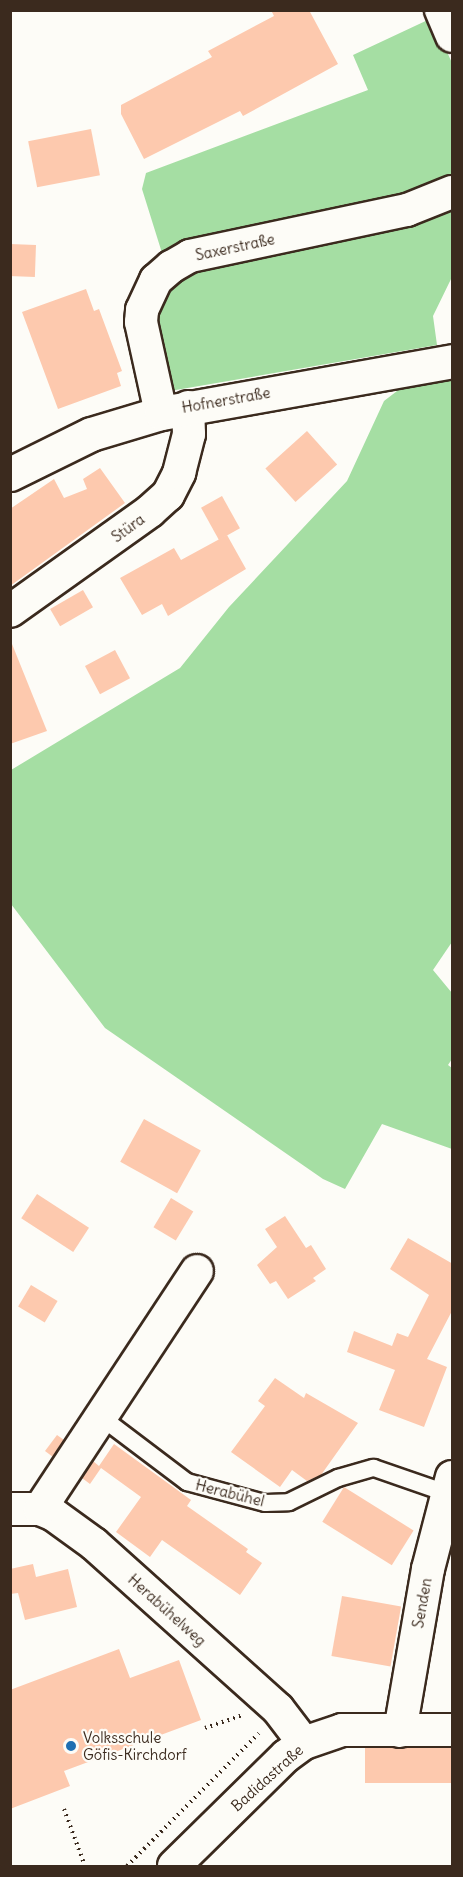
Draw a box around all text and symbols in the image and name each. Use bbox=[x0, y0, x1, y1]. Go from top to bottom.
street label: Saxerstraße bbox=[194, 230, 276, 264]
street label: Hofnerstraße bbox=[180, 383, 272, 417]
street label: Stüra bbox=[108, 510, 148, 546]
street label: Herabühel bbox=[194, 1476, 266, 1510]
street label: Herabühelweg bbox=[124, 1570, 210, 1650]
street label: Senden bbox=[409, 1577, 435, 1629]
place label: Volksschule Göfis-Kirchdorf bbox=[83, 1728, 187, 1763]
marker: Volksschule Göfis-Kirchdorf bbox=[64, 1739, 78, 1753]
street label: Badidastraße bbox=[227, 1741, 307, 1815]

